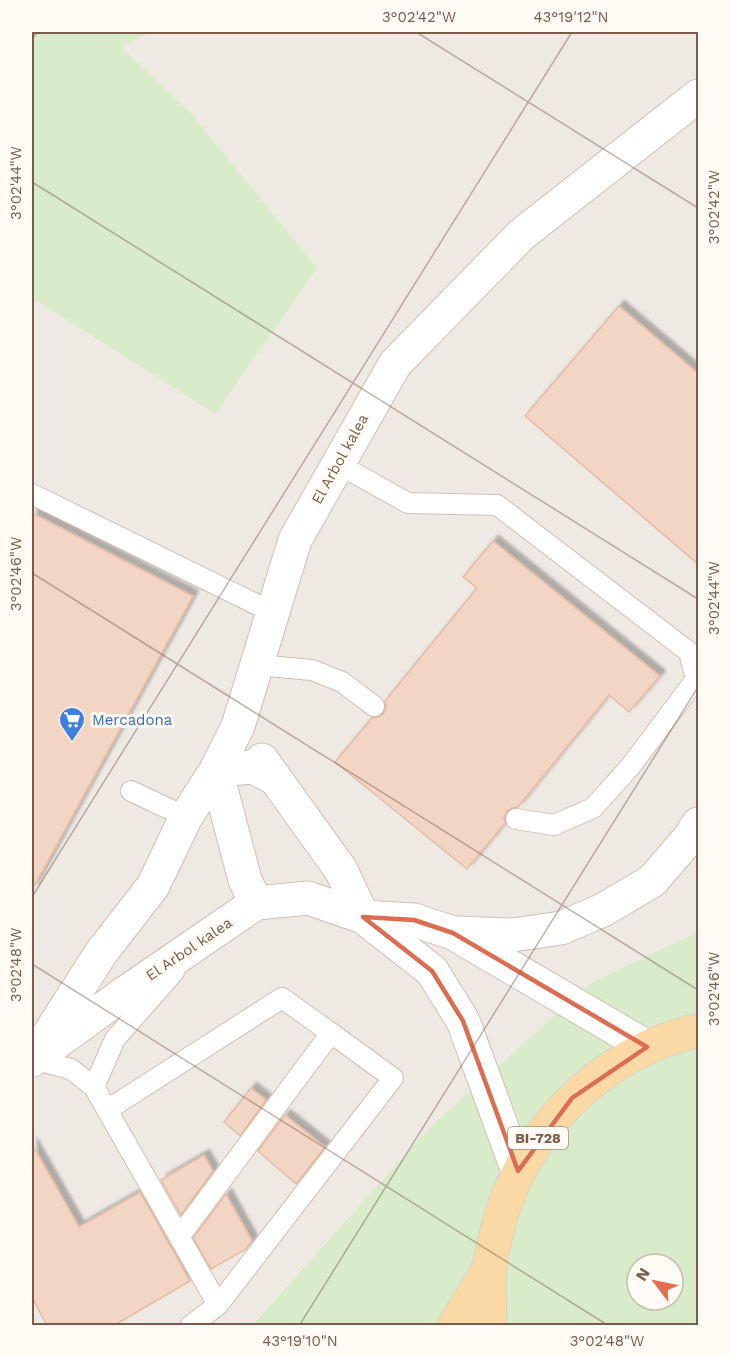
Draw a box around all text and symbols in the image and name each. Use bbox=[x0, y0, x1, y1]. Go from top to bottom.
text: 3°02'42"W bbox=[382, 8, 456, 26]
text: 43°19'12"N bbox=[533, 8, 609, 26]
text: 3°02'44"W bbox=[7, 146, 25, 220]
text: 3°02'42"W bbox=[705, 170, 723, 244]
street label: El Arbol kalea bbox=[308, 410, 372, 507]
text: 3°02'46"W bbox=[7, 537, 25, 611]
text: 3°02'44"W bbox=[705, 561, 723, 635]
supermarket icon: Mercadona bbox=[57, 705, 87, 743]
place label: Mercadona bbox=[92, 711, 173, 729]
street label: El Arbol kalea bbox=[142, 913, 236, 985]
text: 3°02'48"W bbox=[7, 928, 25, 1002]
text: 3°02'46"W bbox=[705, 952, 723, 1026]
road number: BI-728 bbox=[508, 1127, 568, 1149]
north arrow bbox=[625, 1252, 685, 1312]
text: N bbox=[632, 1264, 654, 1284]
text: 43°19'10"N bbox=[262, 1332, 338, 1350]
text: 3°02'48"W bbox=[570, 1332, 644, 1350]

